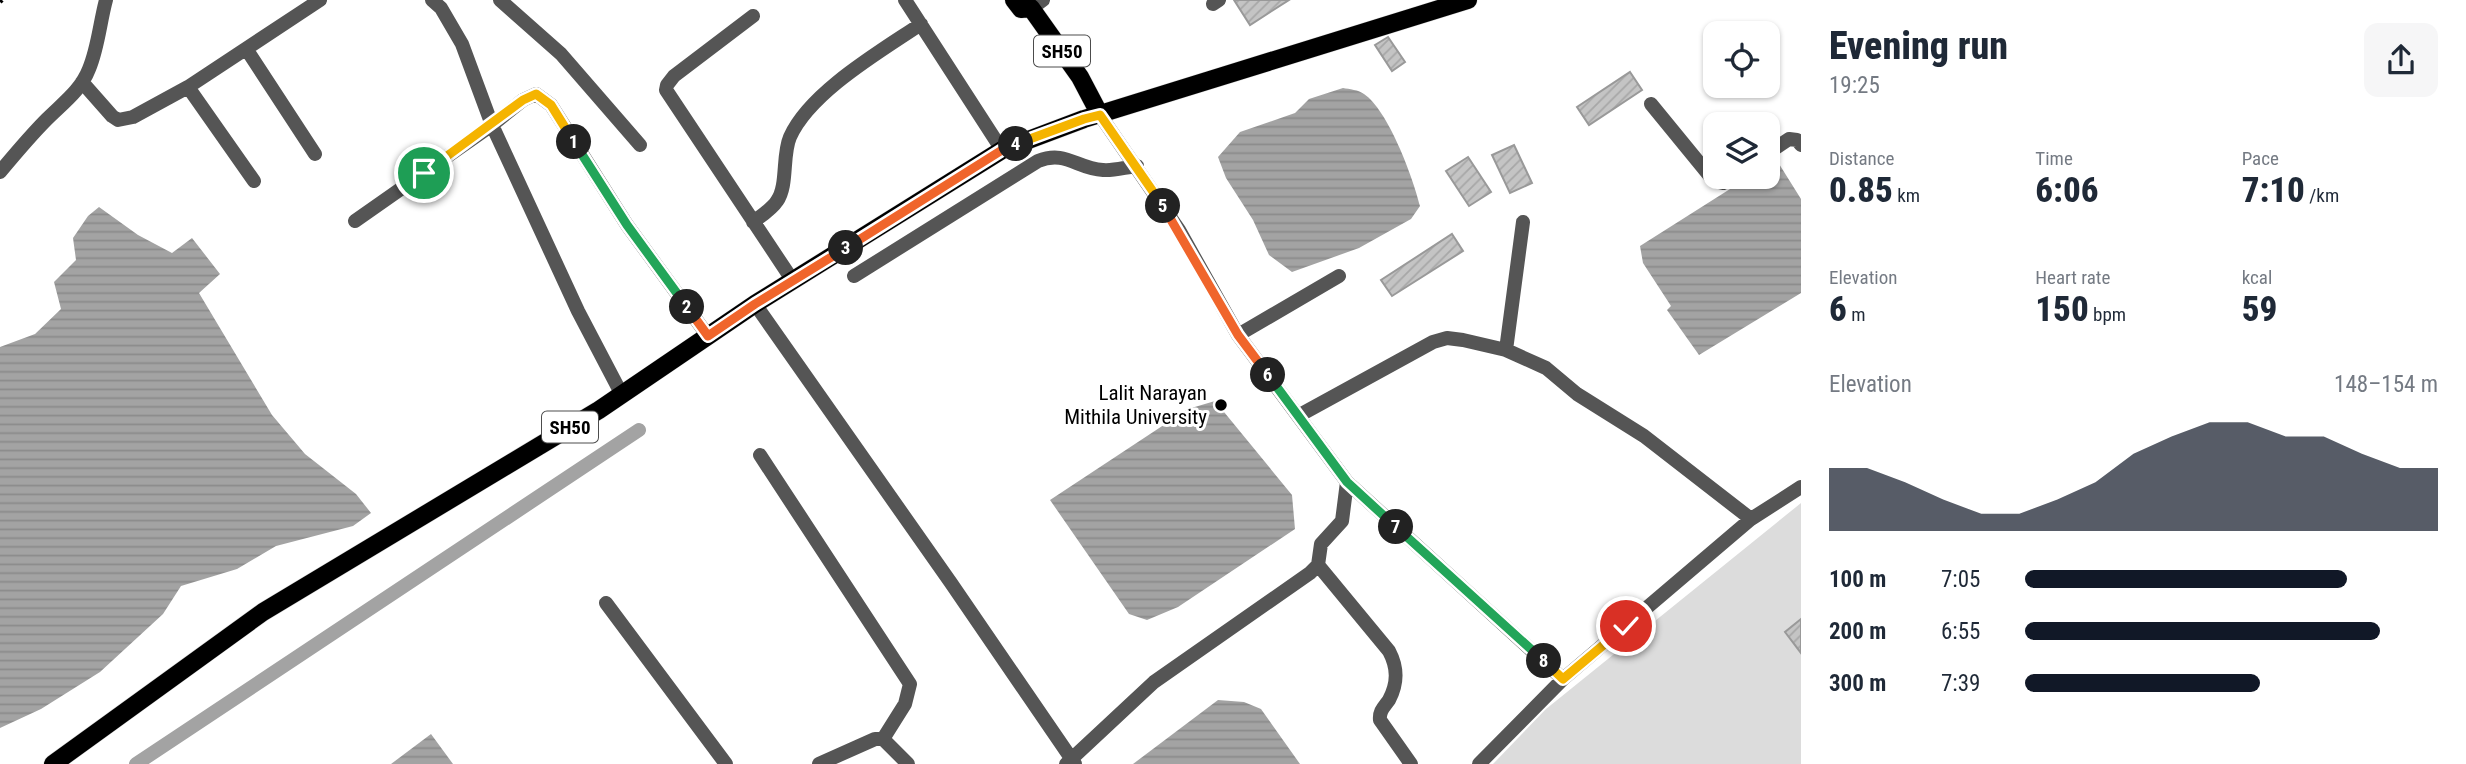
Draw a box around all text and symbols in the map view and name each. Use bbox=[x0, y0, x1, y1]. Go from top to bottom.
map controls bbox=[1703, 21, 1780, 189]
button: locate bbox=[1703, 21, 1780, 98]
button: share bbox=[2364, 23, 2438, 97]
text: Evening run bbox=[1829, 24, 2008, 68]
road number: SH50 bbox=[1034, 36, 1090, 66]
text: 19:25 bbox=[1829, 72, 1880, 99]
button: layers bbox=[1703, 112, 1780, 189]
pin: 1 bbox=[556, 124, 592, 160]
pin: 4 bbox=[998, 127, 1034, 162]
text: 1 bbox=[569, 130, 578, 153]
text: 4 bbox=[1011, 132, 1020, 155]
pin bbox=[394, 143, 454, 203]
text: Distance bbox=[1829, 147, 1894, 170]
text: Time bbox=[2035, 147, 2073, 170]
text: Pace bbox=[2242, 147, 2279, 170]
icon: arrive bbox=[405, 154, 443, 192]
text: 0.85 bbox=[1829, 170, 1893, 211]
text: 6:06 bbox=[2035, 170, 2099, 211]
text: 7:10 bbox=[2242, 170, 2305, 211]
text: km bbox=[1893, 184, 1920, 207]
text: /km bbox=[2305, 184, 2339, 207]
pin: 5 bbox=[1146, 188, 1180, 224]
text: 5 bbox=[1158, 194, 1167, 217]
pin: 3 bbox=[828, 230, 864, 266]
text: 3 bbox=[841, 236, 850, 259]
text: Elevation bbox=[1829, 266, 1897, 289]
text: Heart rate bbox=[2035, 266, 2110, 289]
text: kcal bbox=[2242, 266, 2272, 289]
text: 6 bbox=[1829, 289, 1847, 330]
text: 150 bbox=[2035, 289, 2089, 330]
text: 59 bbox=[2242, 289, 2277, 330]
pin: 2 bbox=[670, 290, 704, 324]
text: 2 bbox=[682, 295, 691, 318]
text: m bbox=[1847, 303, 1865, 326]
text: bpm bbox=[2089, 303, 2126, 326]
pin: 6 bbox=[1250, 358, 1286, 392]
text: 6 bbox=[1263, 363, 1272, 386]
text: Elevation bbox=[1829, 371, 1912, 398]
text: 148–154 m bbox=[2334, 371, 2438, 398]
place label: Lalit Narayan Mithila University bbox=[1064, 381, 1207, 429]
marker: Lalit Narayan Mithila University bbox=[1213, 397, 1229, 413]
road number: SH50 bbox=[542, 412, 598, 442]
pin: 7 bbox=[1378, 510, 1414, 544]
text: 7 bbox=[1391, 515, 1400, 538]
text: 100 m bbox=[1829, 566, 1886, 593]
text: 7:05 bbox=[1941, 566, 1980, 593]
pin bbox=[1596, 596, 1656, 656]
icon: check bbox=[1607, 607, 1645, 645]
text: 200 m bbox=[1829, 618, 1886, 645]
text: 6:55 bbox=[1941, 618, 1980, 645]
pin: 8 bbox=[1526, 644, 1562, 678]
text: 8 bbox=[1539, 649, 1548, 672]
text: 300 m bbox=[1829, 670, 1886, 697]
text: 7:39 bbox=[1941, 670, 1980, 697]

